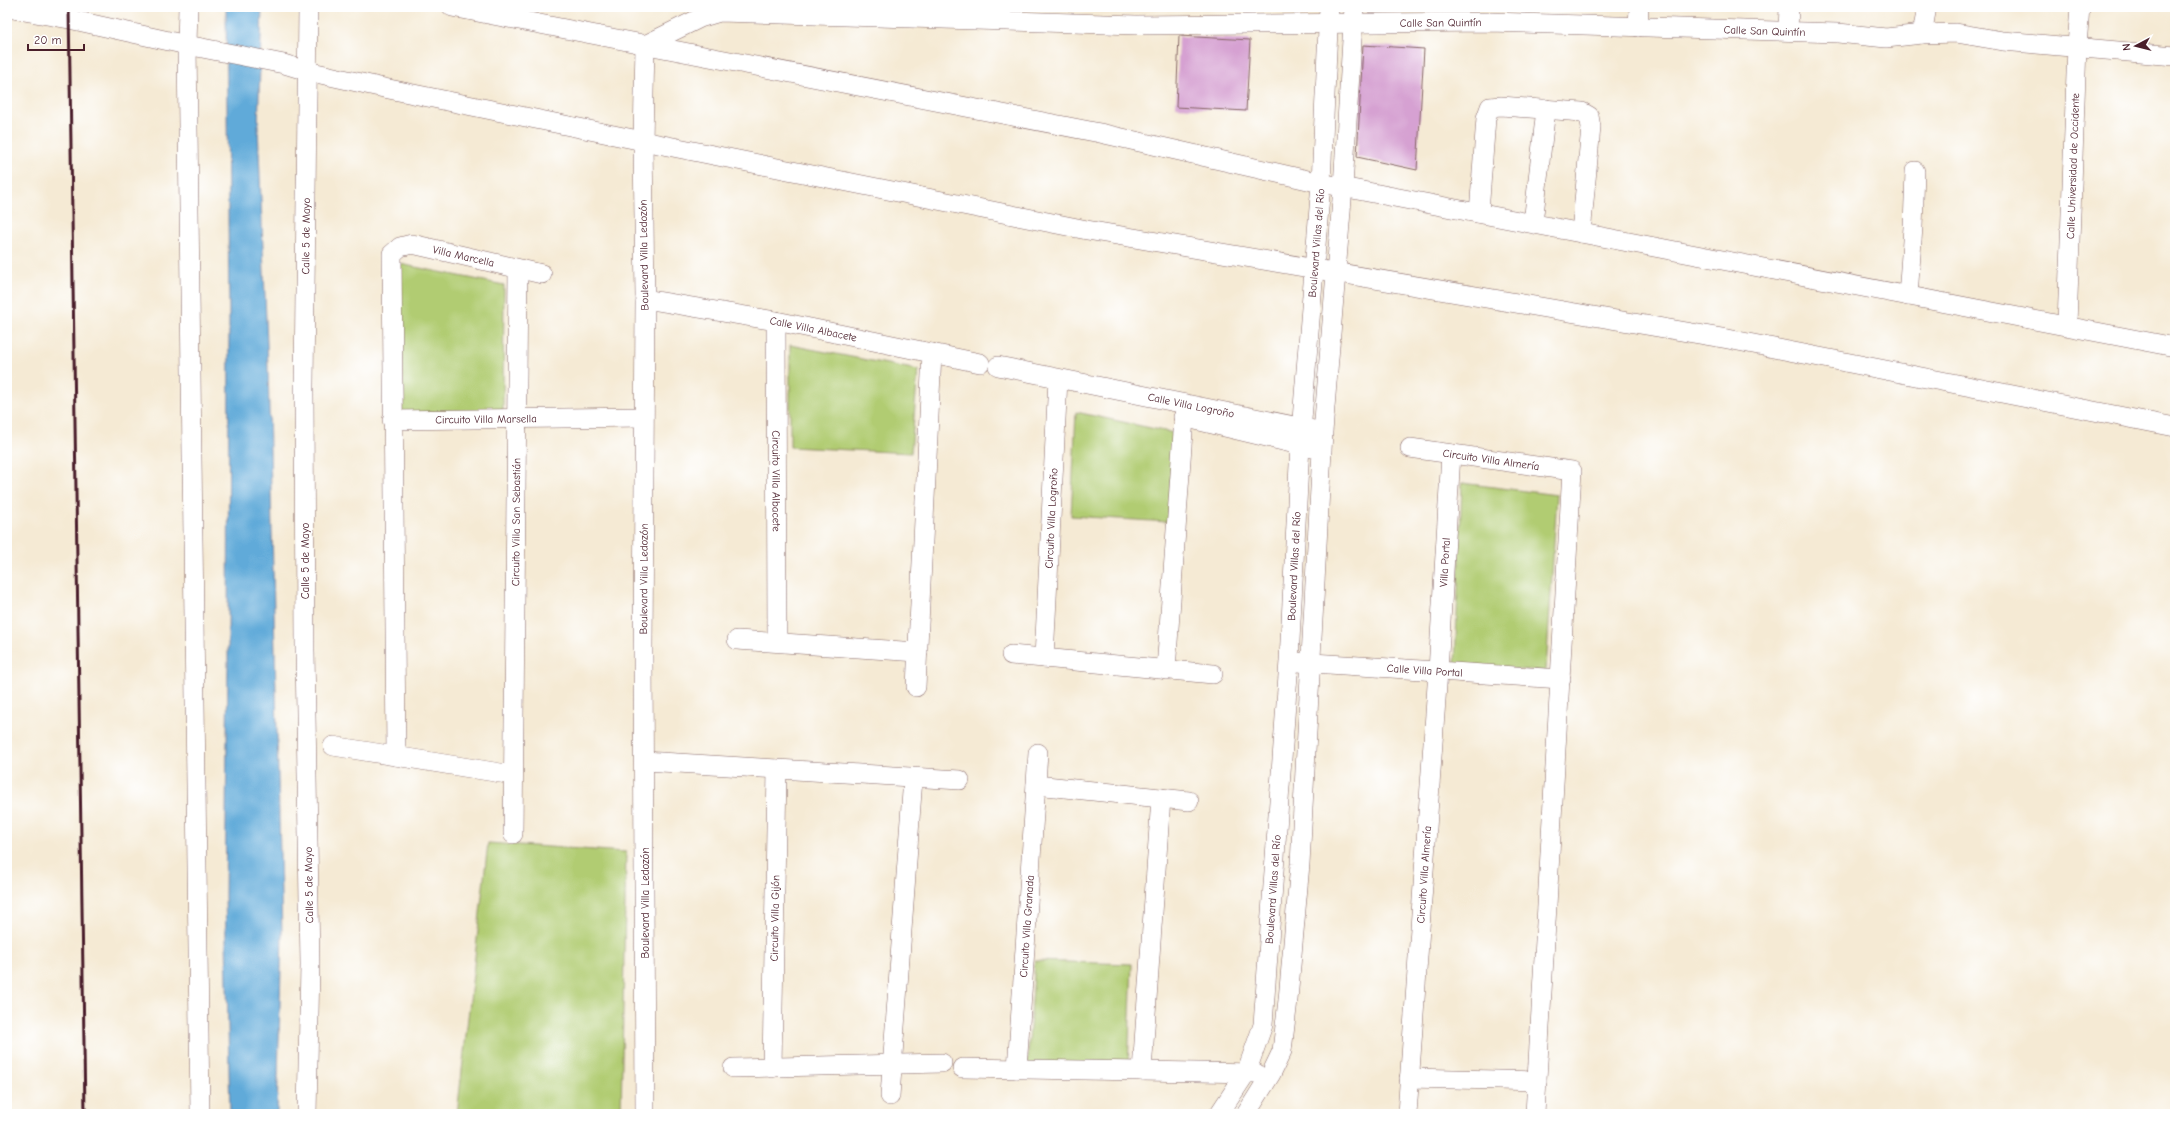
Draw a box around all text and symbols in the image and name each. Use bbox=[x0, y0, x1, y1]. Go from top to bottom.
street label: Calle San Quintín bbox=[1400, 16, 1482, 29]
street label: Calle San Quintín bbox=[1723, 23, 1806, 38]
scale bar bbox=[28, 26, 84, 52]
north arrow bbox=[2116, 26, 2156, 66]
text: 20 m bbox=[34, 33, 62, 47]
text: N bbox=[2120, 43, 2133, 52]
street label: Calle Universidad de Occidente bbox=[2064, 92, 2082, 239]
street label: Boulevard Villas del Río bbox=[1305, 188, 1327, 298]
street label: Calle 5 de Mayo bbox=[299, 197, 312, 274]
street label: Boulevard Villa Ledozón bbox=[637, 199, 651, 311]
street label: Villa Marcella bbox=[432, 243, 496, 269]
street label: Calle Villa Albacete bbox=[769, 314, 859, 344]
street label: Calle Villa Logroño bbox=[1147, 390, 1236, 420]
street label: Circuito Villa Marsella bbox=[435, 412, 537, 426]
street label: Circuito Villa Albacete bbox=[770, 430, 783, 532]
street label: Circuito Villa Almería bbox=[1442, 446, 1540, 473]
street label: Circuito Villa San Sebastián bbox=[509, 458, 523, 586]
street label: Circuito Villa Logroño bbox=[1042, 467, 1060, 569]
street label: Boulevard Villas del Río bbox=[1285, 511, 1303, 621]
street label: Calle 5 de Mayo bbox=[299, 523, 312, 599]
street label: Boulevard Villa Ledozón bbox=[637, 523, 650, 635]
street label: Villa Portal bbox=[1437, 537, 1452, 587]
street label: Calle Villa Portal bbox=[1386, 661, 1463, 679]
street label: Circuito Villa Almería bbox=[1414, 825, 1434, 924]
street label: Boulevard Villas del Río bbox=[1262, 834, 1283, 944]
street label: Calle 5 de Mayo bbox=[302, 846, 316, 923]
street label: Boulevard Villa Ledozón bbox=[639, 848, 652, 958]
street label: Circuito Villa Gijón bbox=[767, 875, 782, 961]
street label: Circuito Villa Granada bbox=[1017, 875, 1036, 978]

